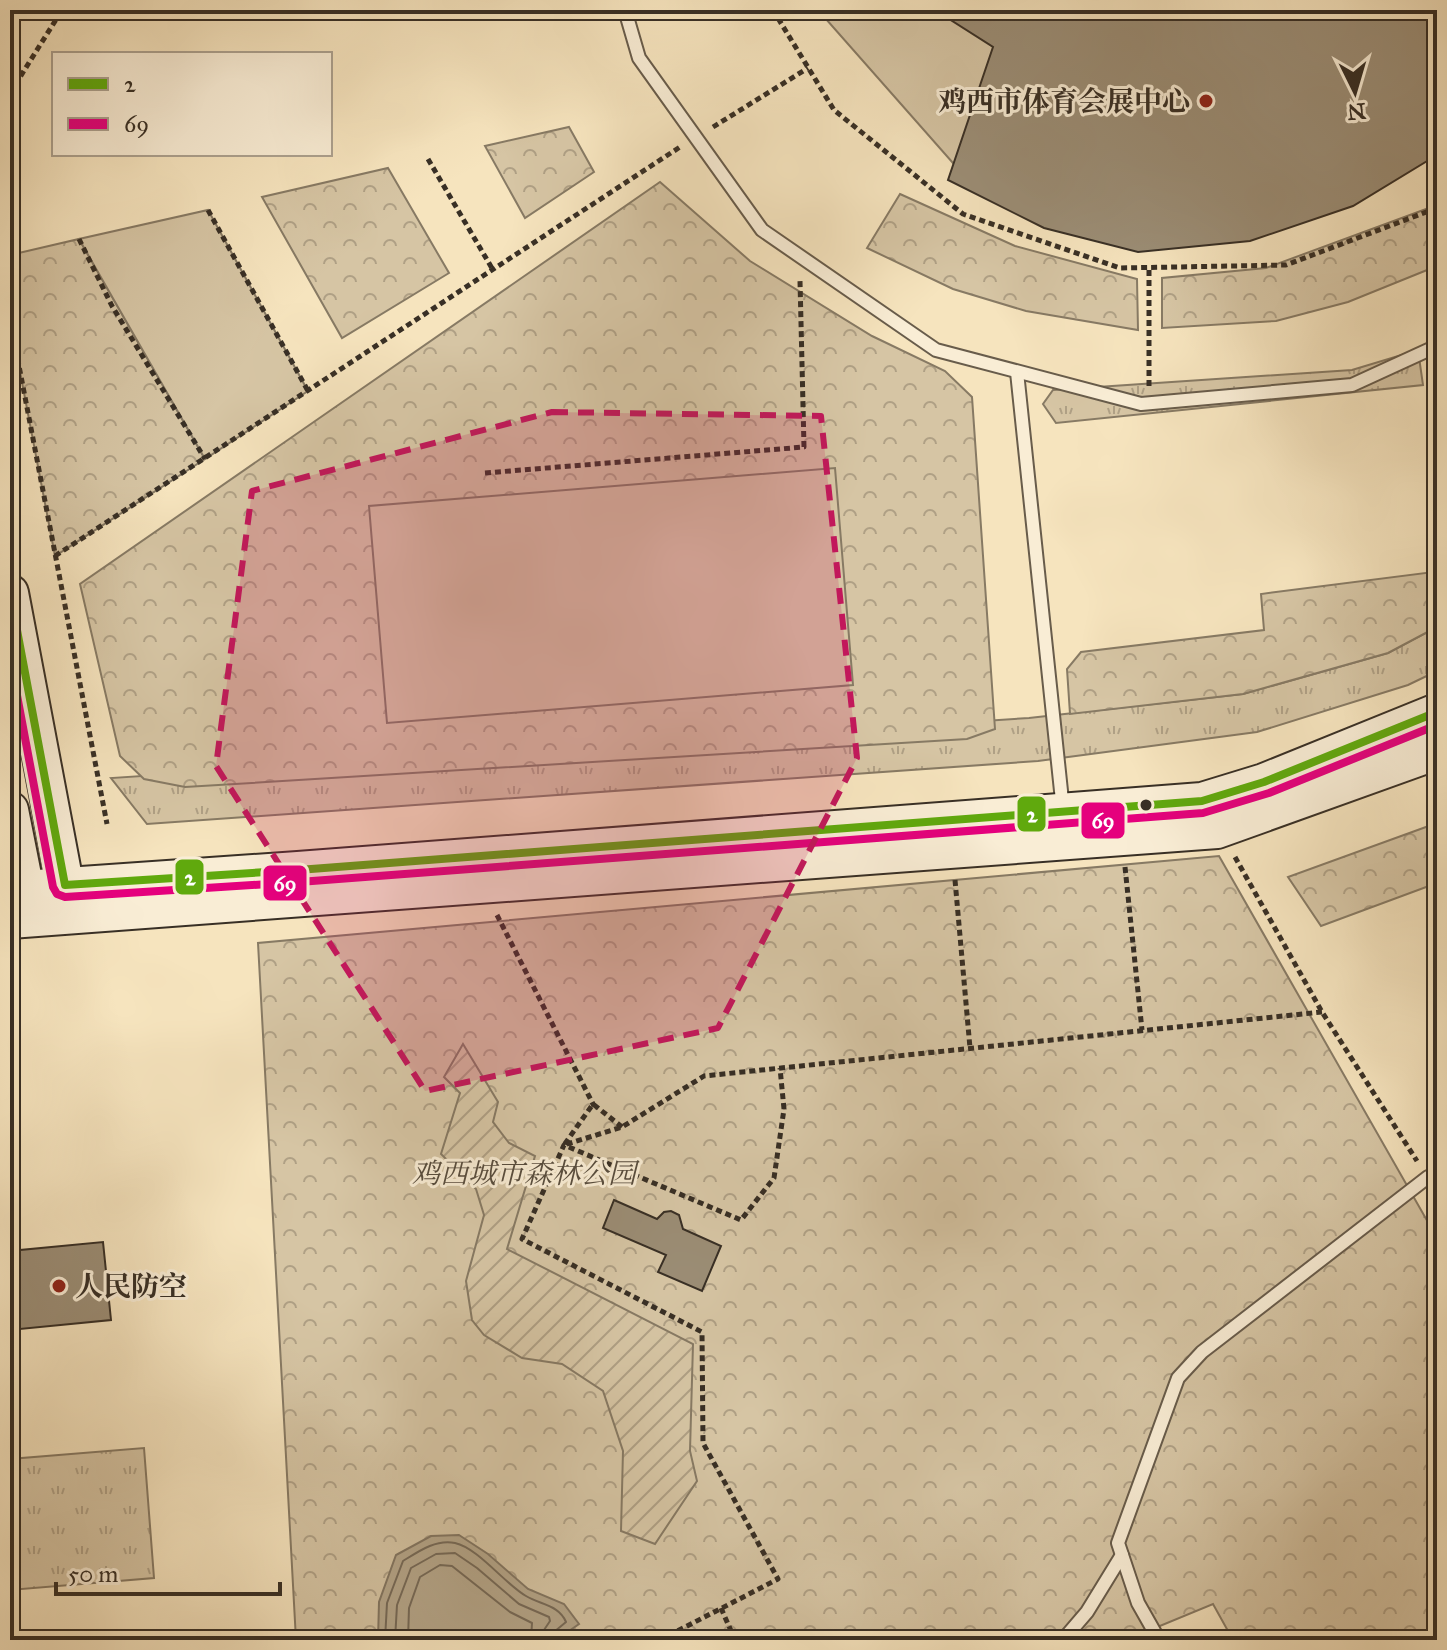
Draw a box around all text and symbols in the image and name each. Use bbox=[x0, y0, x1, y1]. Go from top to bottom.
legend bbox=[52, 52, 332, 156]
north arrow bbox=[1315, 52, 1395, 132]
text: 2 bbox=[124, 69, 136, 99]
place label: 鸡西市体育会展中心 bbox=[938, 84, 1190, 119]
marker: 鸡西市体育会展中心 bbox=[1197, 92, 1215, 110]
text: N bbox=[1346, 97, 1367, 126]
text: 69 bbox=[124, 109, 149, 139]
line badge: 2 bbox=[1016, 795, 1047, 833]
unlabelled marker bbox=[1138, 797, 1154, 813]
text: 2 bbox=[1027, 801, 1039, 828]
line badge: 69 bbox=[1080, 801, 1126, 840]
text: 69 bbox=[1091, 807, 1115, 834]
line badge: 2 bbox=[174, 858, 205, 896]
text: 2 bbox=[185, 864, 197, 891]
line badge: 69 bbox=[262, 864, 308, 902]
text: 69 bbox=[273, 870, 297, 897]
park label: 鸡西城市森林公园 bbox=[412, 1156, 640, 1191]
place label: 人民防空 bbox=[75, 1269, 187, 1304]
marker: 人民防空 bbox=[50, 1277, 68, 1295]
scale bar bbox=[56, 1546, 280, 1596]
text: 50 m bbox=[68, 1559, 118, 1589]

